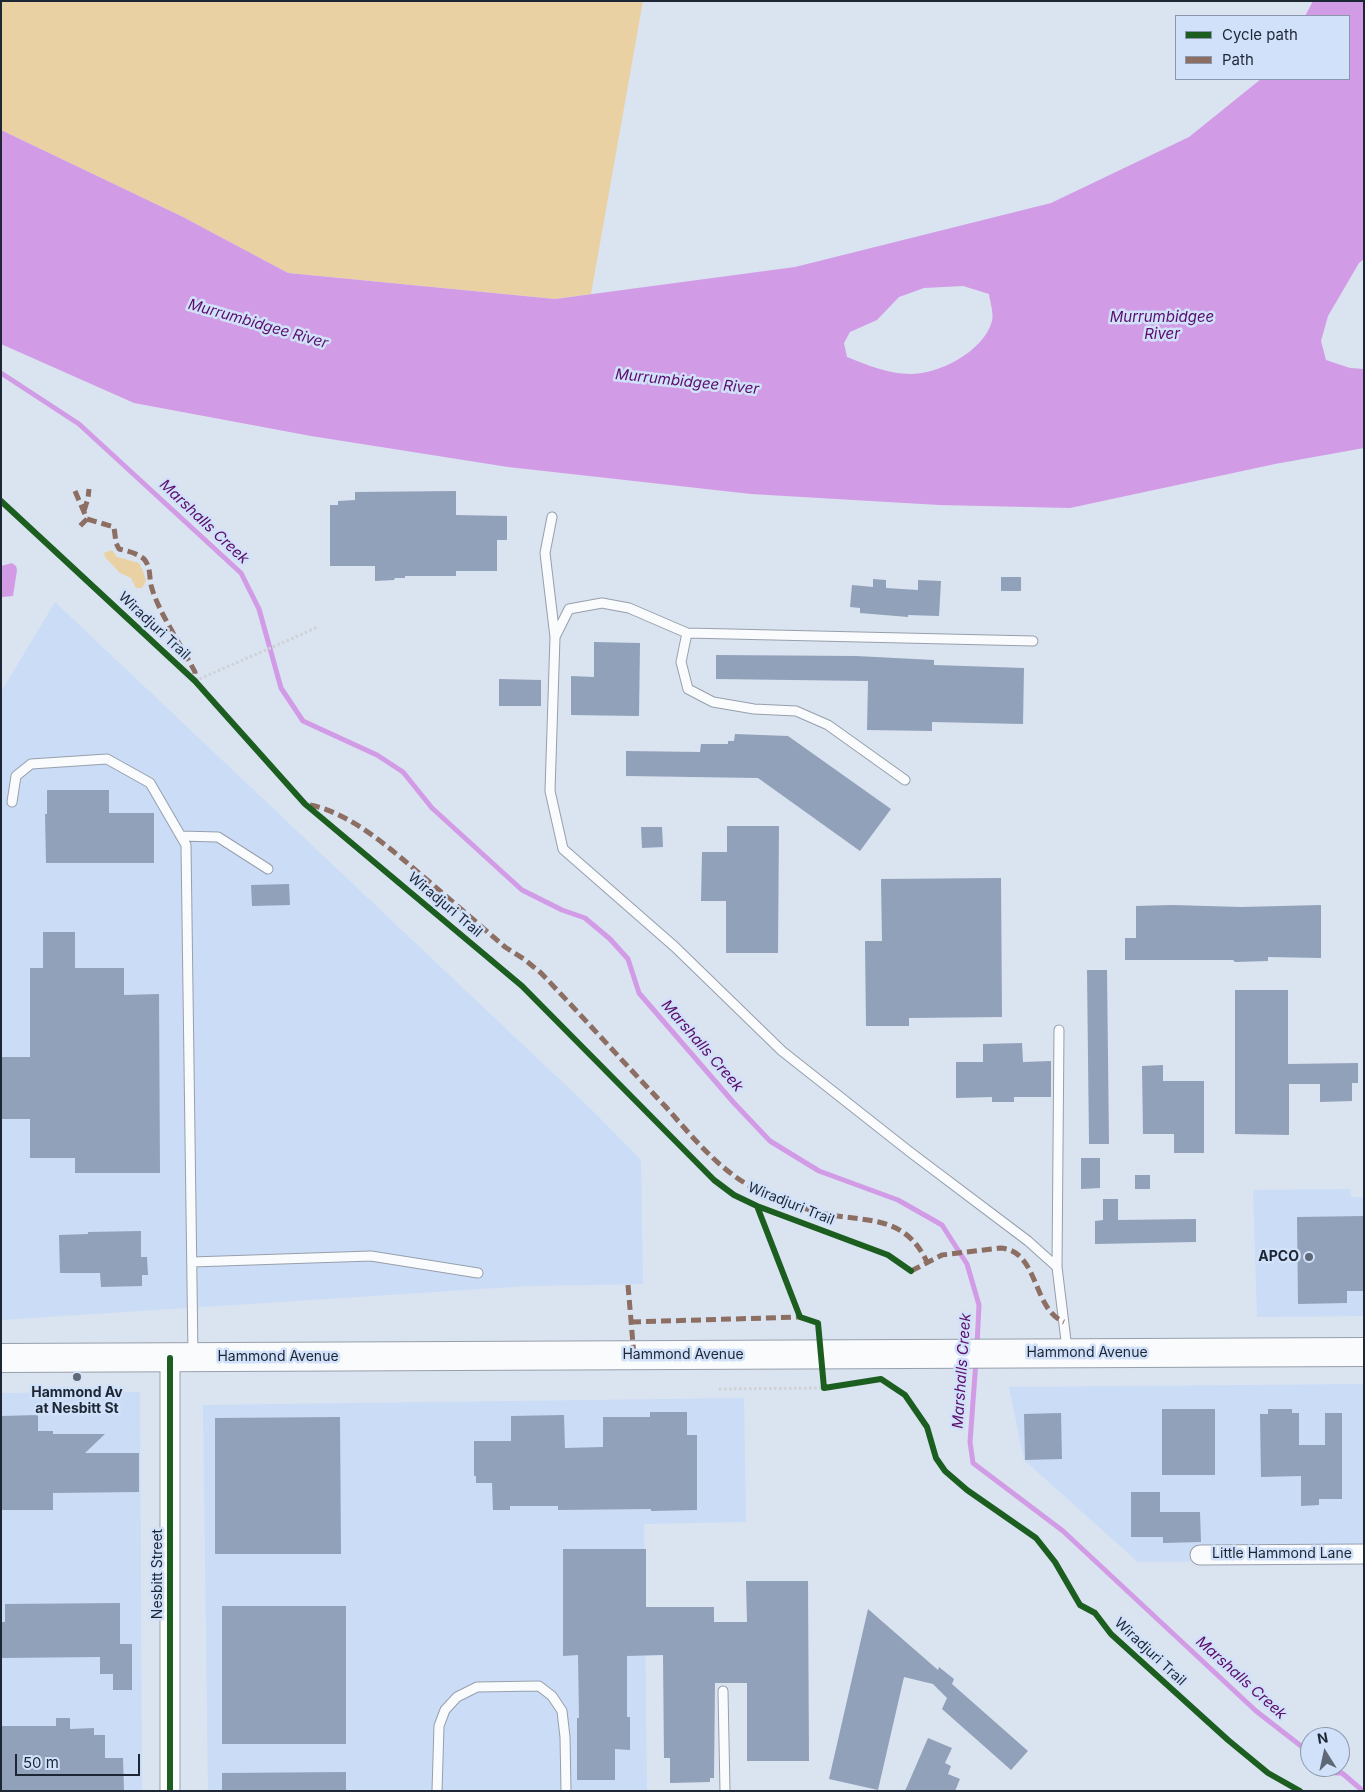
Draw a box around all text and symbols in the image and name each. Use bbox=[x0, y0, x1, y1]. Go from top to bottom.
legend bbox=[1175, 15, 1350, 80]
text: Cycle path bbox=[1222, 25, 1298, 44]
text: Path bbox=[1222, 50, 1254, 69]
water label: Murrumbidgee River bbox=[186, 295, 330, 353]
water label: Murrumbidgee River bbox=[1110, 308, 1214, 343]
water label: Murrumbidgee River bbox=[614, 366, 760, 398]
water label: Marshalls Creek bbox=[156, 476, 252, 568]
street label: Wiradjuri Trail bbox=[115, 589, 193, 663]
street label: Wiradjuri Trail bbox=[405, 869, 485, 941]
water label: Marshalls Creek bbox=[657, 996, 747, 1096]
street label: Wiradjuri Trail bbox=[745, 1179, 837, 1229]
place label: APCO bbox=[1258, 1249, 1299, 1265]
marker: APCO bbox=[1303, 1251, 1315, 1263]
water label: Marshalls Creek bbox=[949, 1313, 975, 1429]
street label: Hammond Avenue bbox=[1026, 1345, 1148, 1361]
street label: Hammond Avenue bbox=[622, 1347, 744, 1363]
street label: Hammond Avenue bbox=[217, 1349, 339, 1365]
marker: Hammond Av at Nesbitt St bbox=[71, 1371, 83, 1383]
place label: Hammond Av at Nesbitt St bbox=[31, 1385, 123, 1418]
street label: Nesbitt Street bbox=[150, 1529, 166, 1619]
street label: Little Hammond Lane bbox=[1212, 1546, 1352, 1562]
street label: Wiradjuri Trail bbox=[1111, 1615, 1189, 1689]
water label: Marshalls Creek bbox=[1192, 1633, 1290, 1723]
north arrow bbox=[1300, 1727, 1350, 1777]
text: N bbox=[1316, 1728, 1329, 1747]
scale bar bbox=[18, 1744, 142, 1776]
text: 50 m bbox=[23, 1753, 59, 1772]

